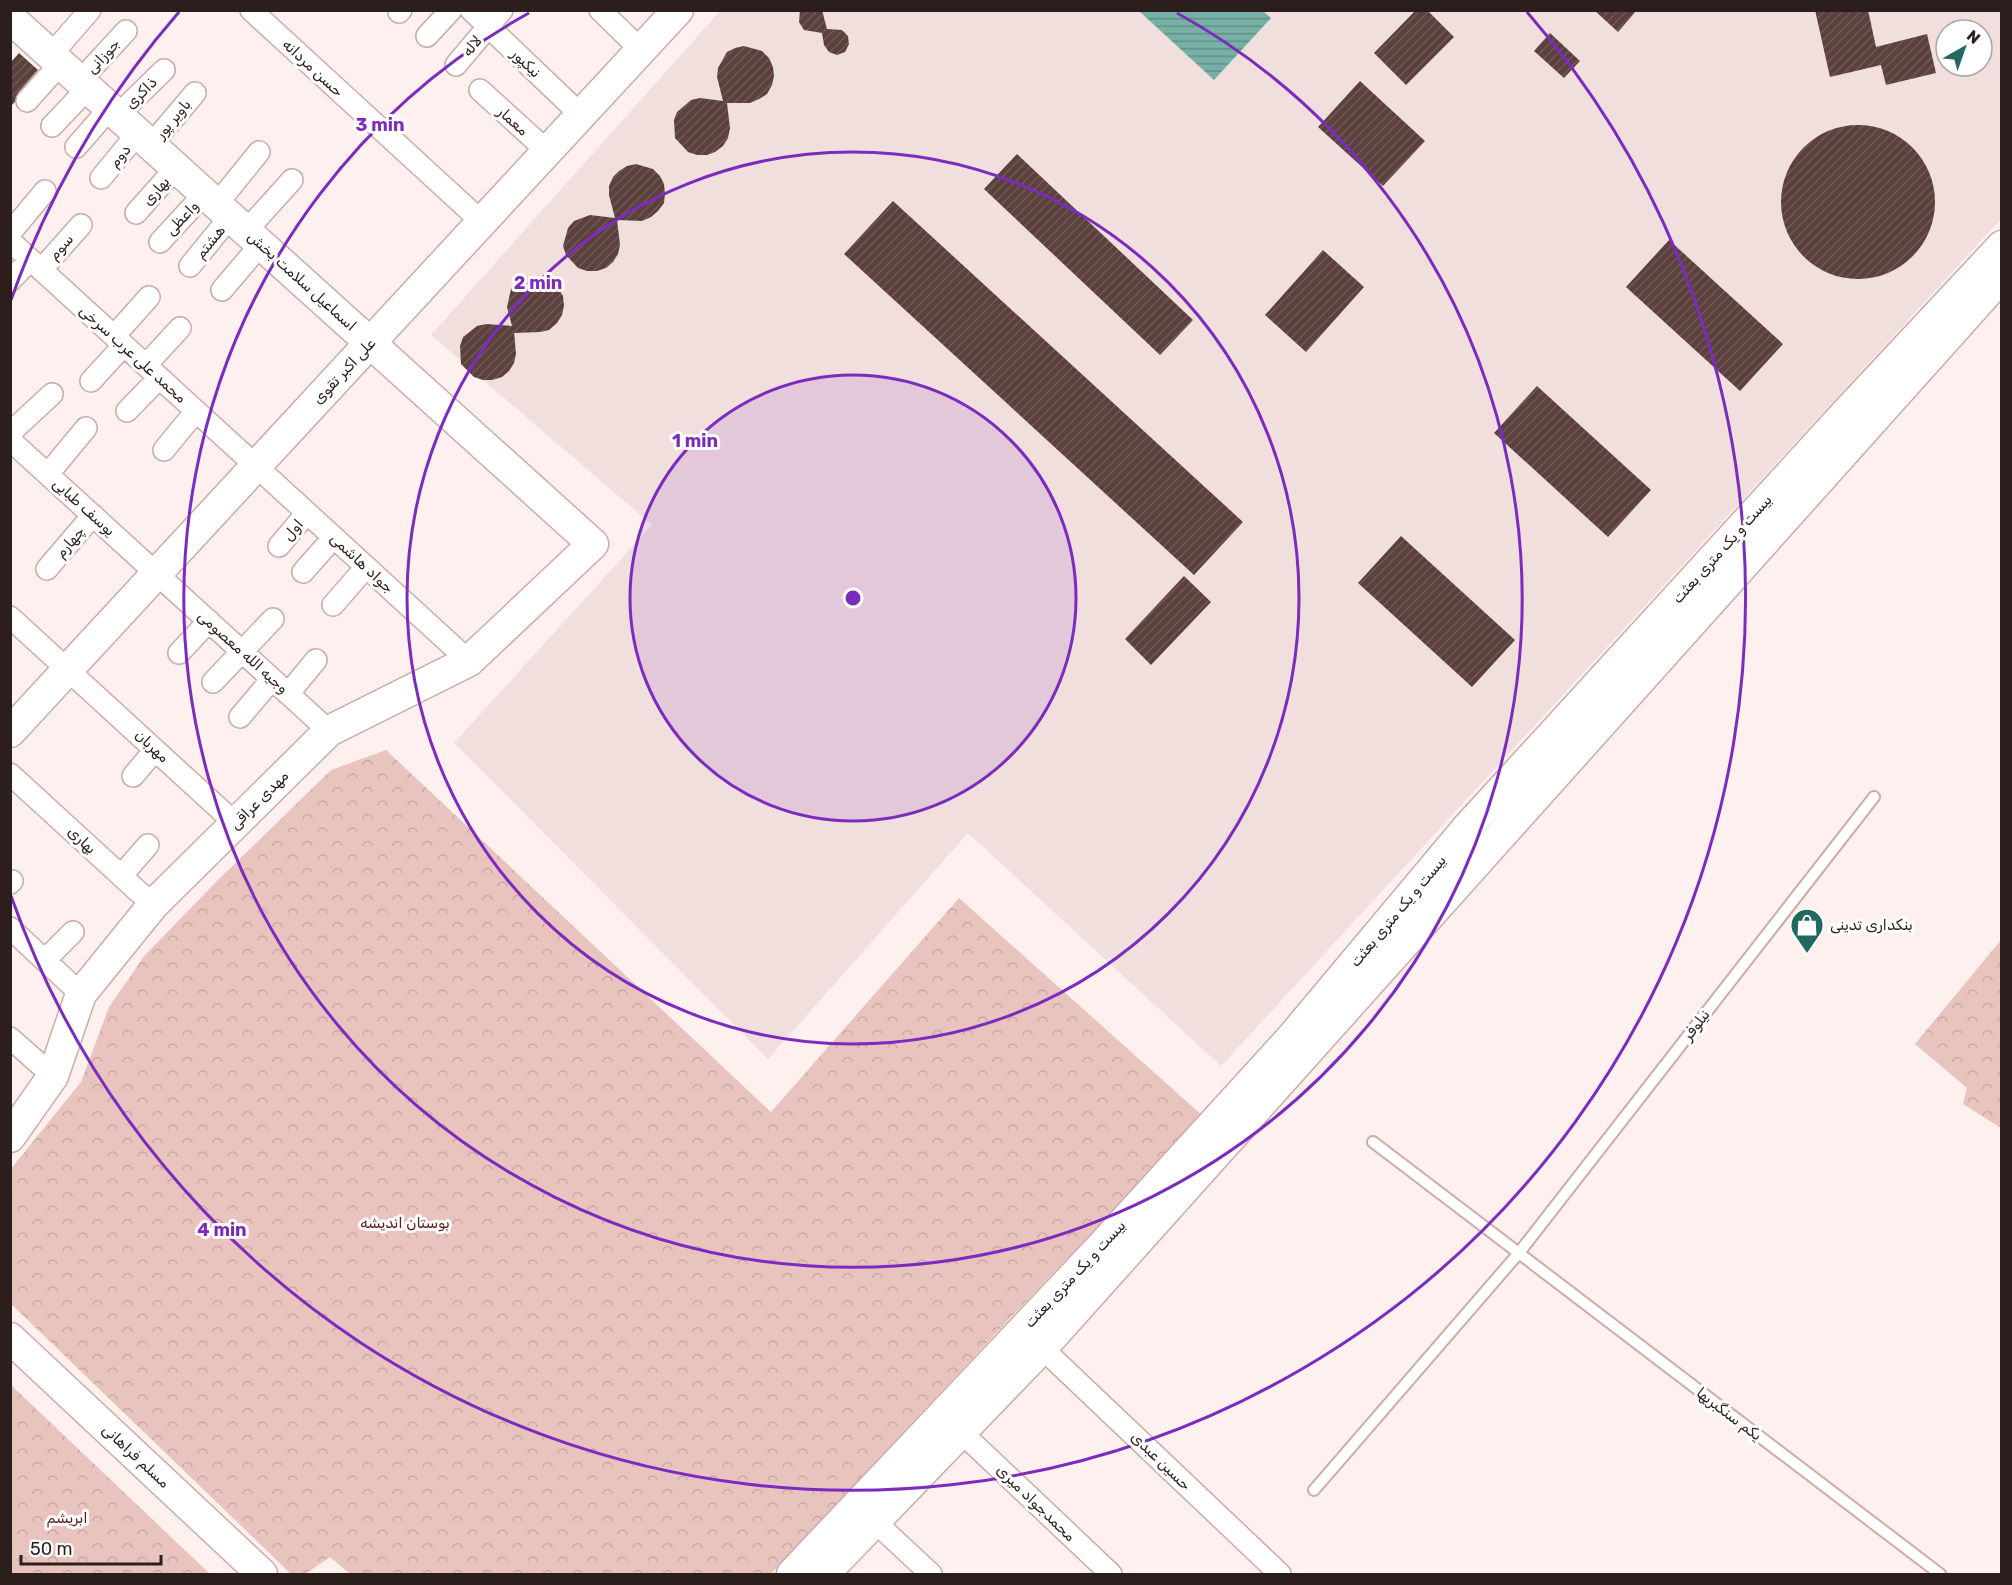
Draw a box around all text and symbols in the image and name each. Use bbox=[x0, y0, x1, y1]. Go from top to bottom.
north arrow bbox=[1934, 18, 1994, 78]
text: N bbox=[1963, 26, 1984, 48]
street label: لاله bbox=[458, 32, 486, 60]
street label: جوزانی bbox=[82, 35, 124, 77]
street label: حسن مردانه bbox=[279, 35, 347, 101]
street label: نیکپور bbox=[506, 44, 545, 82]
street label: ذاکری bbox=[121, 73, 161, 113]
street label: باویر پور bbox=[151, 96, 195, 144]
street label: معمار bbox=[493, 102, 532, 139]
text: 3 min bbox=[356, 114, 404, 136]
street label: دوم bbox=[105, 141, 135, 172]
street label: بهاری bbox=[138, 173, 174, 209]
street label: واعظی bbox=[161, 197, 203, 240]
street label: هشتم bbox=[191, 222, 230, 263]
street label: اسماعیل سلامت بخش bbox=[244, 227, 360, 335]
street label: سوم bbox=[45, 230, 78, 264]
text: 2 min bbox=[514, 272, 562, 294]
street label: محمد علی عرب سرخی bbox=[76, 301, 190, 407]
street label: علی اکبر تقوی bbox=[309, 334, 379, 408]
text: 1 min bbox=[672, 430, 718, 452]
street label: یوسف طبایی bbox=[49, 474, 119, 540]
street label: بیست و یک متری بعثت bbox=[1668, 491, 1776, 608]
street label: اول bbox=[279, 516, 308, 545]
street label: چهارم bbox=[51, 523, 89, 562]
street label: جواد هاشمی bbox=[327, 529, 397, 597]
centre of rings bbox=[843, 588, 863, 608]
street label: وجیه الله معصومی bbox=[193, 607, 292, 698]
street label: مهربان bbox=[131, 726, 173, 766]
street label: مهدی عراقی bbox=[226, 767, 292, 833]
street label: بهاری bbox=[64, 822, 100, 858]
street label: بیست و یک متری بعثت bbox=[1346, 851, 1451, 971]
shop icon: بنکداری تدینی bbox=[1789, 907, 1825, 954]
place label: بنکداری تدینی bbox=[1830, 916, 1913, 934]
street label: نیلوفر bbox=[1678, 1006, 1714, 1045]
park label: بوستان اندیشه bbox=[360, 1214, 450, 1232]
street label: بیست و یک متری بعثت bbox=[1021, 1217, 1130, 1332]
text: 4 min bbox=[197, 1219, 247, 1241]
street label: یکم سنگبریها bbox=[1692, 1384, 1765, 1445]
street label: مسلم فراهانی bbox=[98, 1420, 173, 1492]
street label: حسین عبدی bbox=[1127, 1428, 1195, 1494]
street label: محمدجواد میری bbox=[993, 1461, 1079, 1545]
park label: ابریشم bbox=[46, 1509, 88, 1528]
scale bar bbox=[21, 1528, 160, 1566]
text: 50 m bbox=[30, 1538, 73, 1560]

